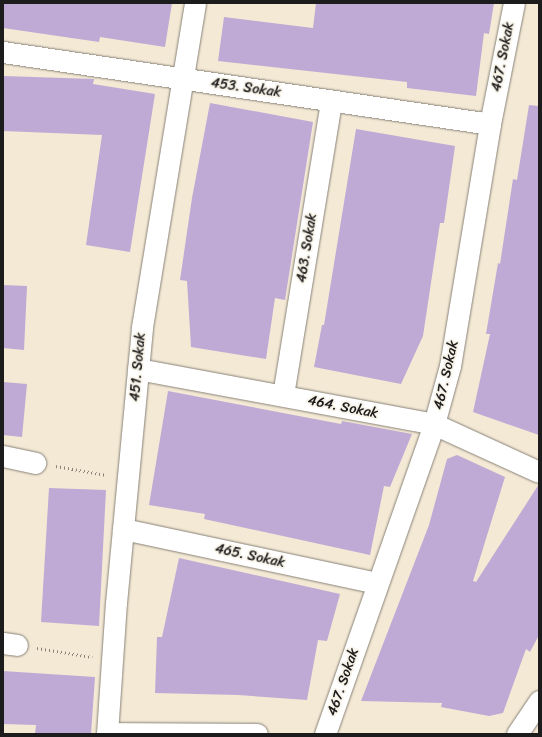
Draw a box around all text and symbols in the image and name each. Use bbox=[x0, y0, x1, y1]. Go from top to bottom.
street label: 467. Sokak bbox=[488, 21, 518, 93]
street label: 453. Sokak bbox=[210, 75, 282, 101]
street label: 463. Sokak bbox=[293, 212, 321, 284]
street label: 451. Sokak bbox=[127, 332, 149, 402]
street label: 467. Sokak bbox=[430, 339, 462, 411]
street label: 464. Sokak bbox=[306, 392, 380, 422]
street label: 465. Sokak bbox=[214, 540, 286, 572]
street label: 467. Sokak bbox=[324, 646, 362, 718]

